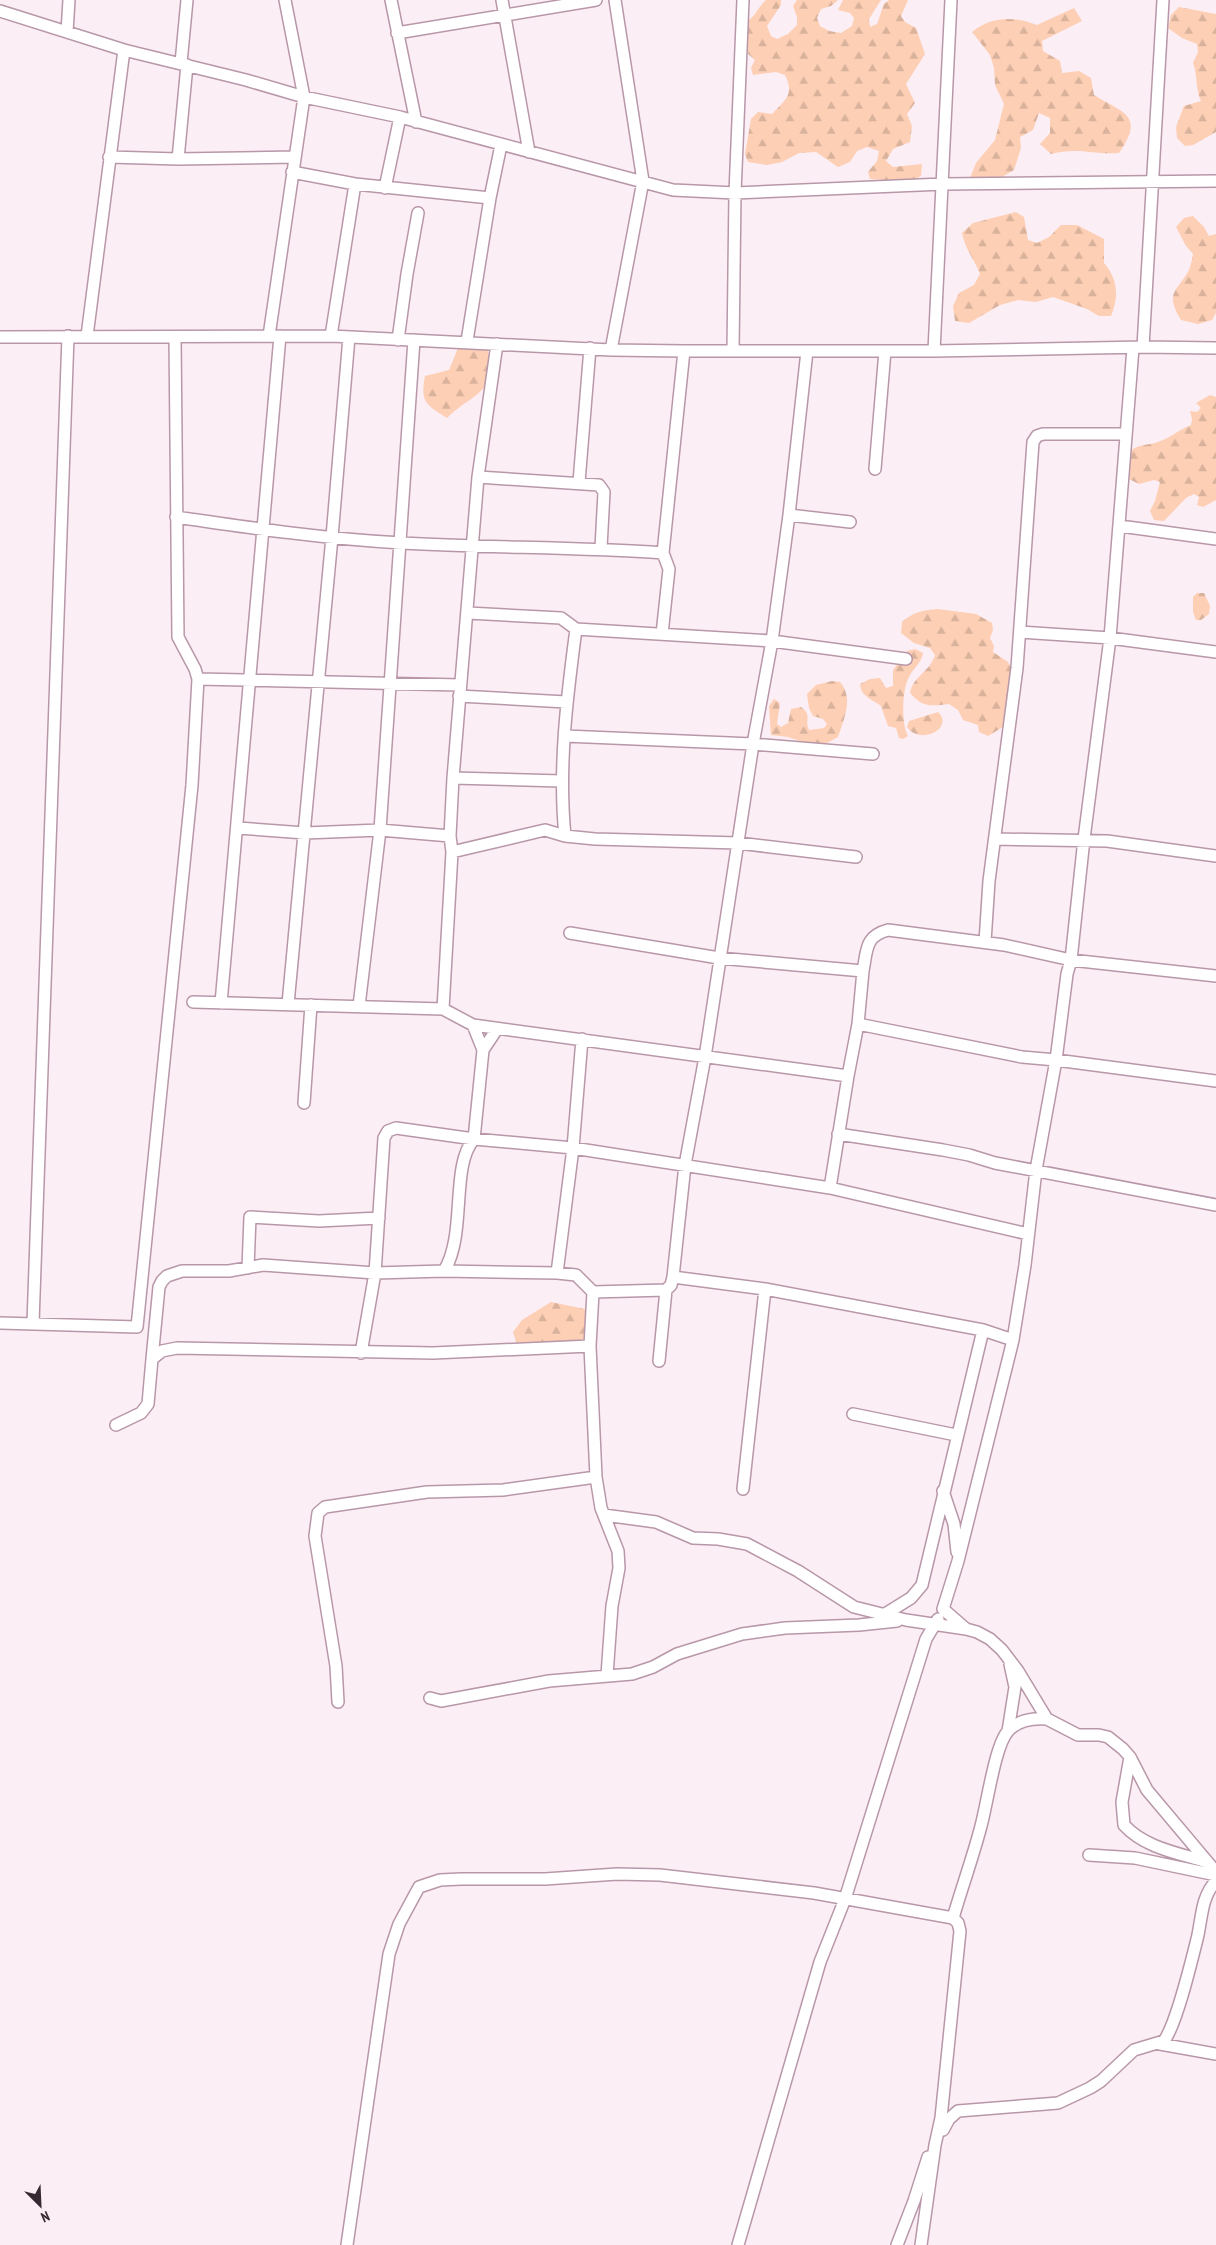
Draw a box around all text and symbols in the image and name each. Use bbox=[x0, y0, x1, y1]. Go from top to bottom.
north arrow bbox=[15, 2180, 65, 2230]
text: N bbox=[38, 2207, 52, 2227]

